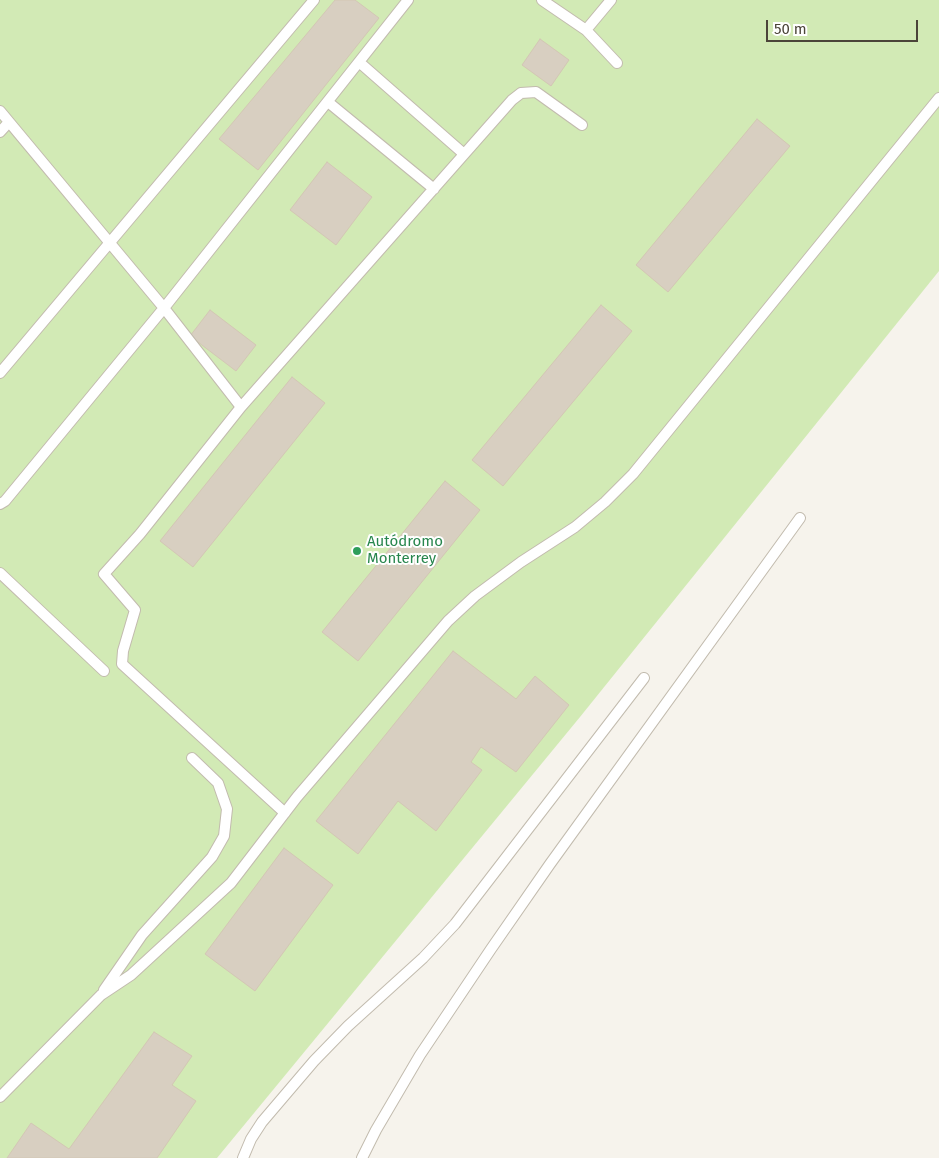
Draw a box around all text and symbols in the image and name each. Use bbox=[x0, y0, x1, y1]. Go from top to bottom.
scale bar bbox=[769, 10, 922, 42]
text: 50 m bbox=[774, 20, 807, 38]
place label: Autódromo Monterrey bbox=[367, 533, 443, 568]
marker: Autódromo Monterrey bbox=[351, 545, 363, 557]

